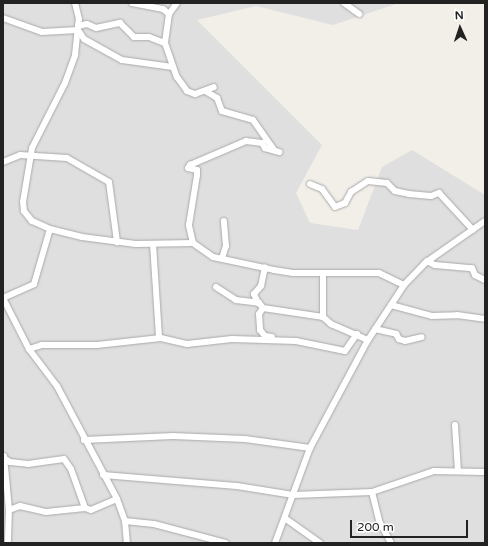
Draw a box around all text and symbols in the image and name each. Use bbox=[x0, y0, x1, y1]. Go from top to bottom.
north arrow bbox=[440, 8, 480, 48]
text: N bbox=[455, 9, 464, 22]
scale bar bbox=[352, 512, 470, 538]
text: 200 m bbox=[357, 520, 394, 534]

